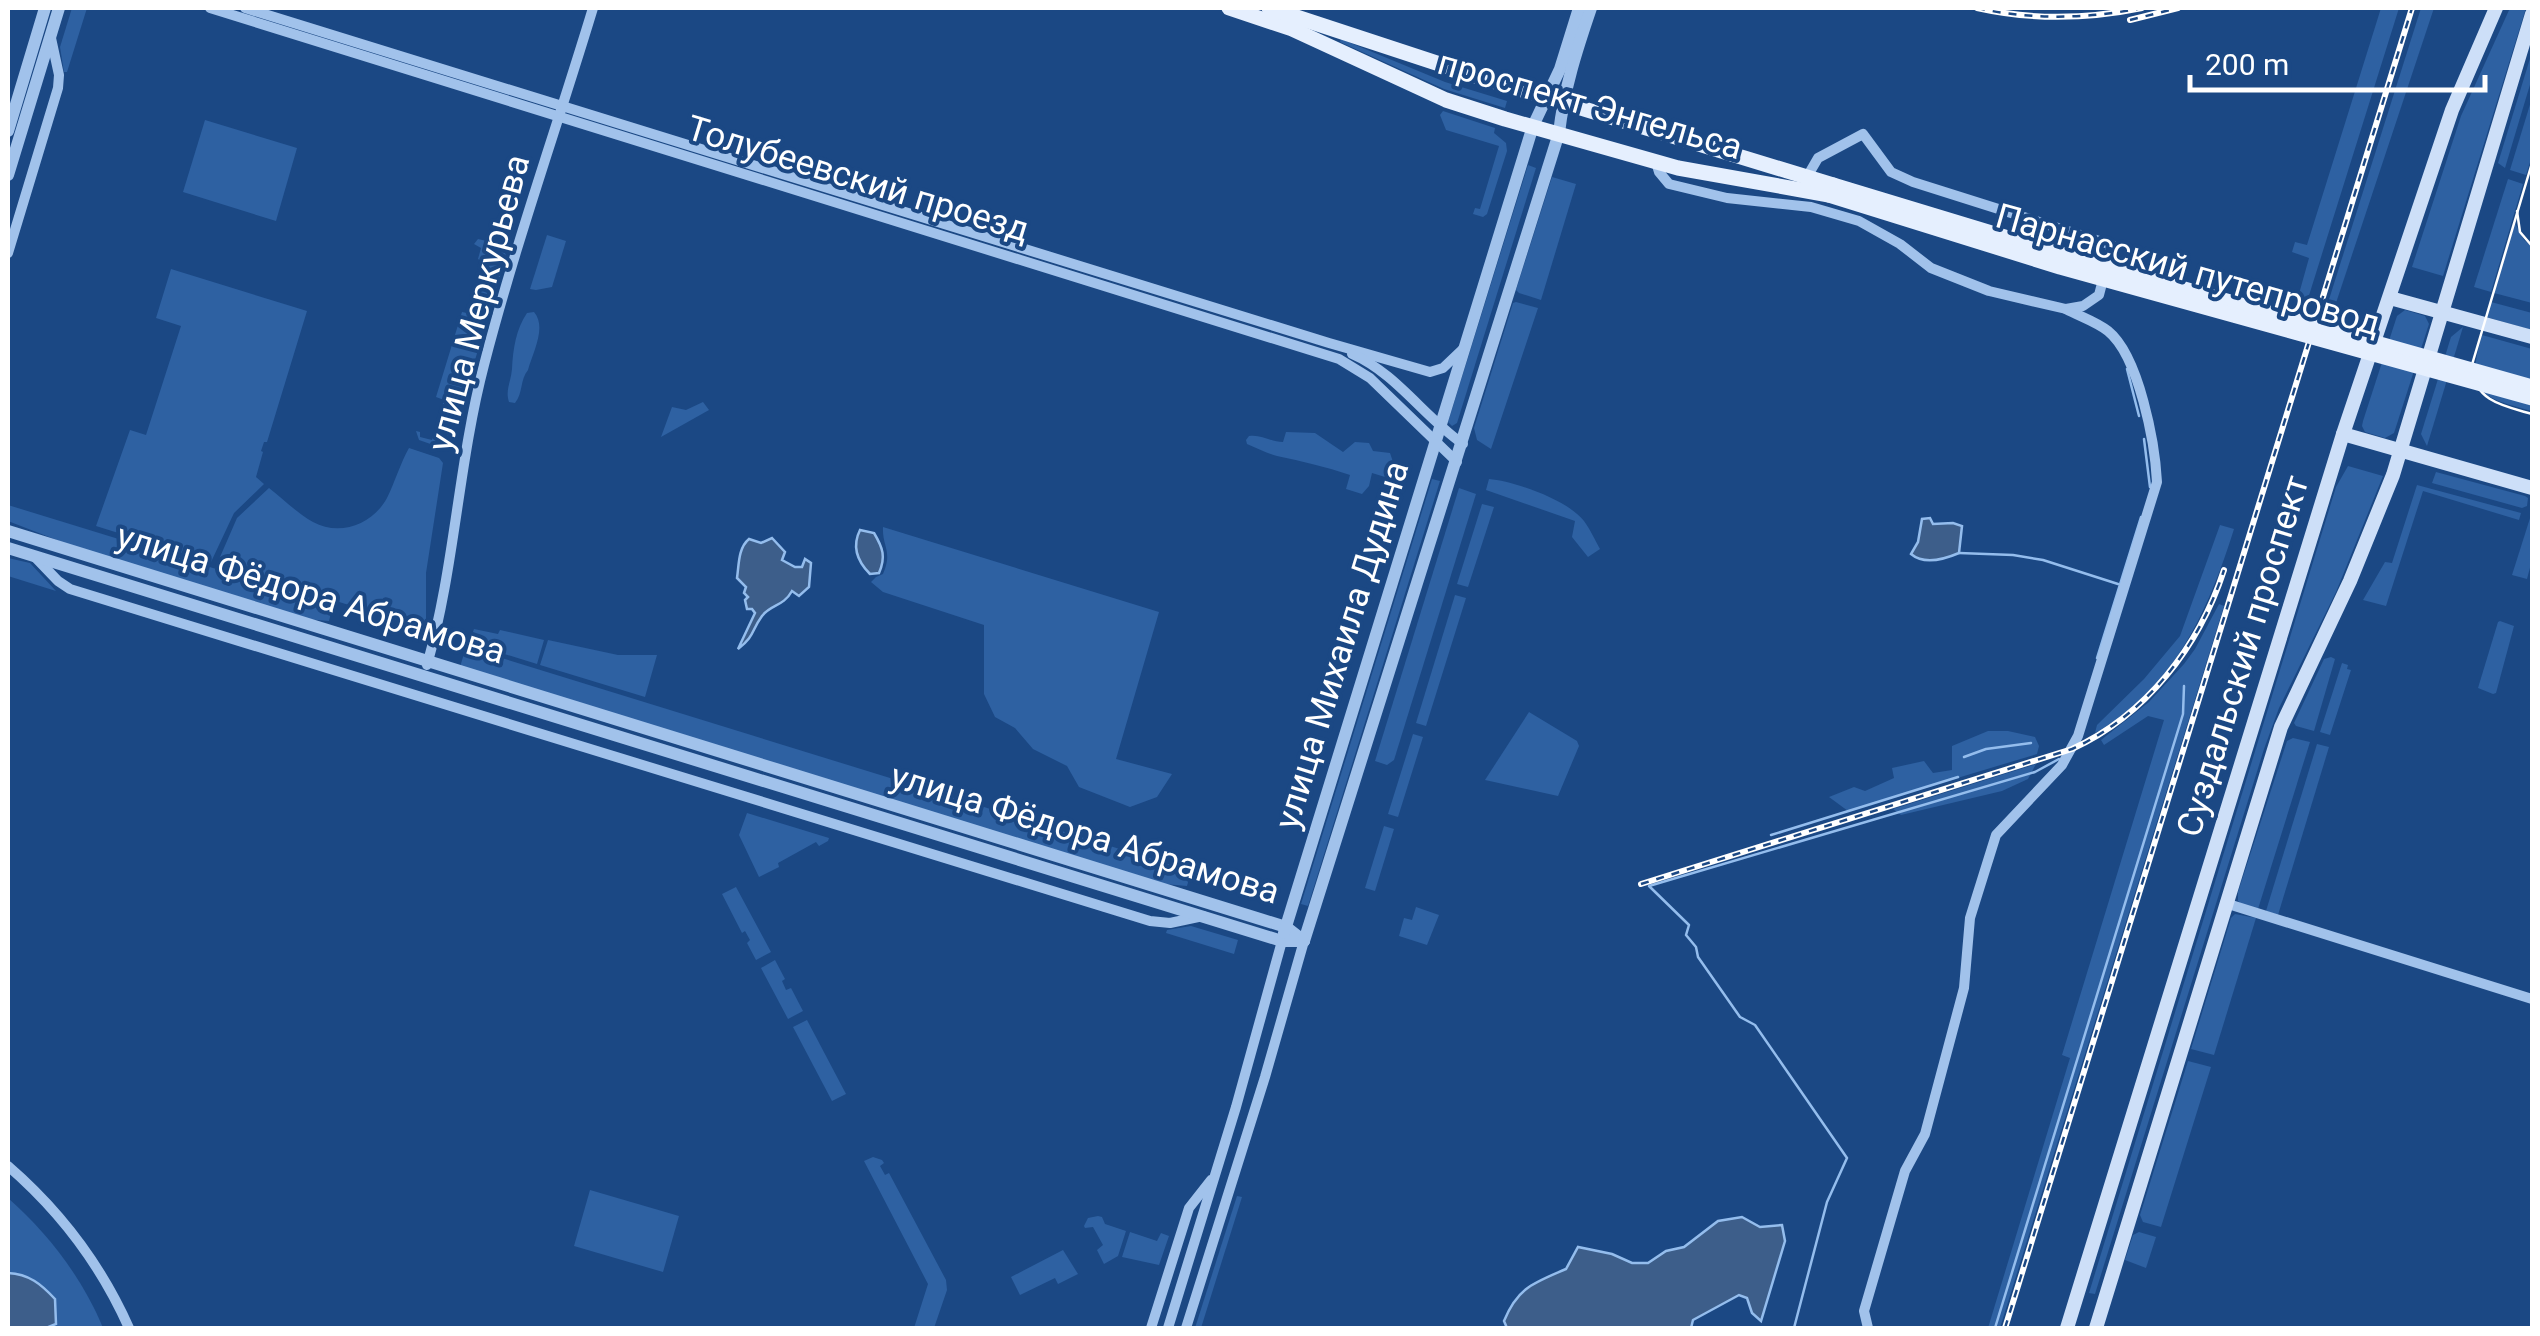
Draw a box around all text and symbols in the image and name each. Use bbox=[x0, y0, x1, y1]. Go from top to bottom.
scale bar bbox=[2190, 30, 2485, 92]
street label: проспект Энгельса bbox=[1433, 42, 1747, 168]
text: 200 m bbox=[2205, 47, 2289, 82]
street label: Толубеевский проезд bbox=[682, 107, 1034, 251]
street label: улица Меркурьева bbox=[420, 150, 538, 456]
street label: Парнасский путепровод bbox=[1991, 195, 2385, 345]
street label: улица Михаила Дудина bbox=[1266, 456, 1418, 834]
street label: Суздальский проспект bbox=[2169, 470, 2318, 842]
street label: улица Фёдора Абрамова bbox=[112, 515, 510, 673]
street label: улица Фёдора Абрамова bbox=[886, 755, 1284, 913]

